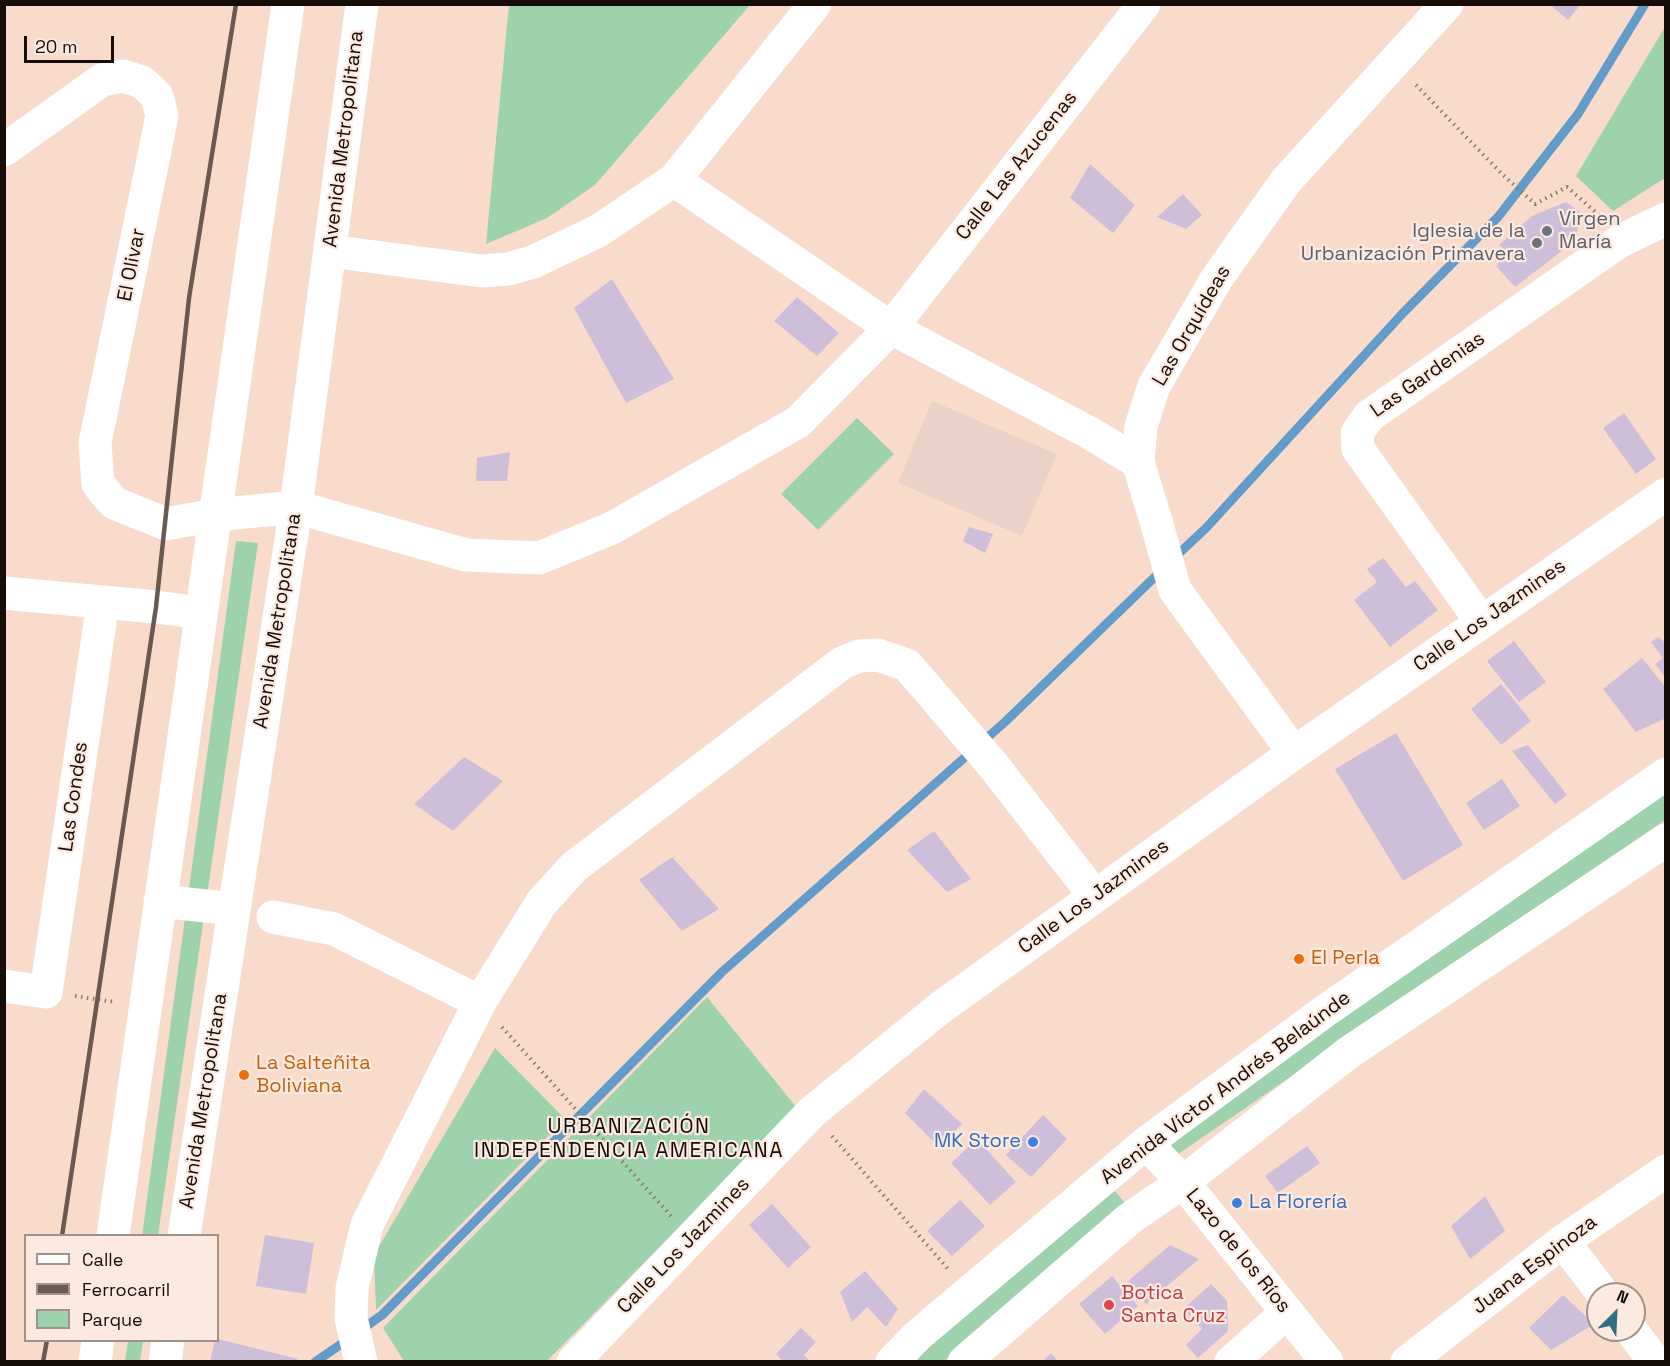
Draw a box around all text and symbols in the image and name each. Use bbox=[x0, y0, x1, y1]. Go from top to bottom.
scale bar bbox=[27, 24, 117, 62]
street label: Avenida Metropolitana bbox=[319, 29, 369, 249]
text: 20 m bbox=[35, 35, 78, 58]
street label: Calle Las Azucenas bbox=[951, 87, 1083, 245]
place label: Virgen María bbox=[1559, 208, 1620, 255]
place label: Iglesia de la Urbanización Primavera bbox=[1301, 220, 1525, 267]
marker: Virgen María bbox=[1540, 224, 1554, 238]
street label: El Olivar bbox=[113, 226, 151, 304]
marker: Iglesia de la Urbanización Primavera bbox=[1530, 236, 1544, 250]
street label: Las Orquídeas bbox=[1148, 261, 1236, 391]
street label: Las Gardenias bbox=[1366, 327, 1490, 423]
street label: Avenida Metropolitana bbox=[249, 511, 307, 731]
street label: Calle Los Jazmines bbox=[1409, 555, 1571, 677]
street label: Las Condes bbox=[54, 740, 94, 854]
street label: Calle Los Jazmines bbox=[1014, 834, 1174, 960]
place label: El Perla bbox=[1311, 947, 1380, 971]
marker: El Perla bbox=[1292, 952, 1306, 966]
street label: Avenida Víctor Andrés Belaúnde bbox=[1096, 986, 1356, 1190]
street label: Avenida Metropolitana bbox=[175, 991, 233, 1211]
place label: La Salteñita Boliviana bbox=[256, 1052, 371, 1099]
marker: La Salteñita Boliviana bbox=[237, 1068, 251, 1082]
district label: URBANIZACIÓN INDEPENDENCIA AMERICANA bbox=[474, 1114, 784, 1164]
place label: MK Store bbox=[934, 1130, 1021, 1154]
marker: MK Store bbox=[1026, 1135, 1040, 1149]
street label: Calle Los Jazmines bbox=[613, 1173, 755, 1319]
street label: Lazo de los Ríos bbox=[1180, 1184, 1296, 1318]
place label: La Florería bbox=[1249, 1191, 1348, 1215]
marker: La Florería bbox=[1230, 1196, 1244, 1210]
street label: Juana Espinoza bbox=[1468, 1210, 1602, 1320]
legend bbox=[24, 1234, 219, 1342]
text: Calle bbox=[82, 1248, 123, 1271]
text: Ferrocarril bbox=[82, 1278, 170, 1301]
place label: Botica Santa Cruz bbox=[1121, 1282, 1226, 1329]
north arrow bbox=[1586, 1282, 1646, 1342]
text: N bbox=[1614, 1285, 1632, 1309]
marker: Botica Santa Cruz bbox=[1102, 1298, 1116, 1312]
text: Parque bbox=[82, 1308, 143, 1331]

